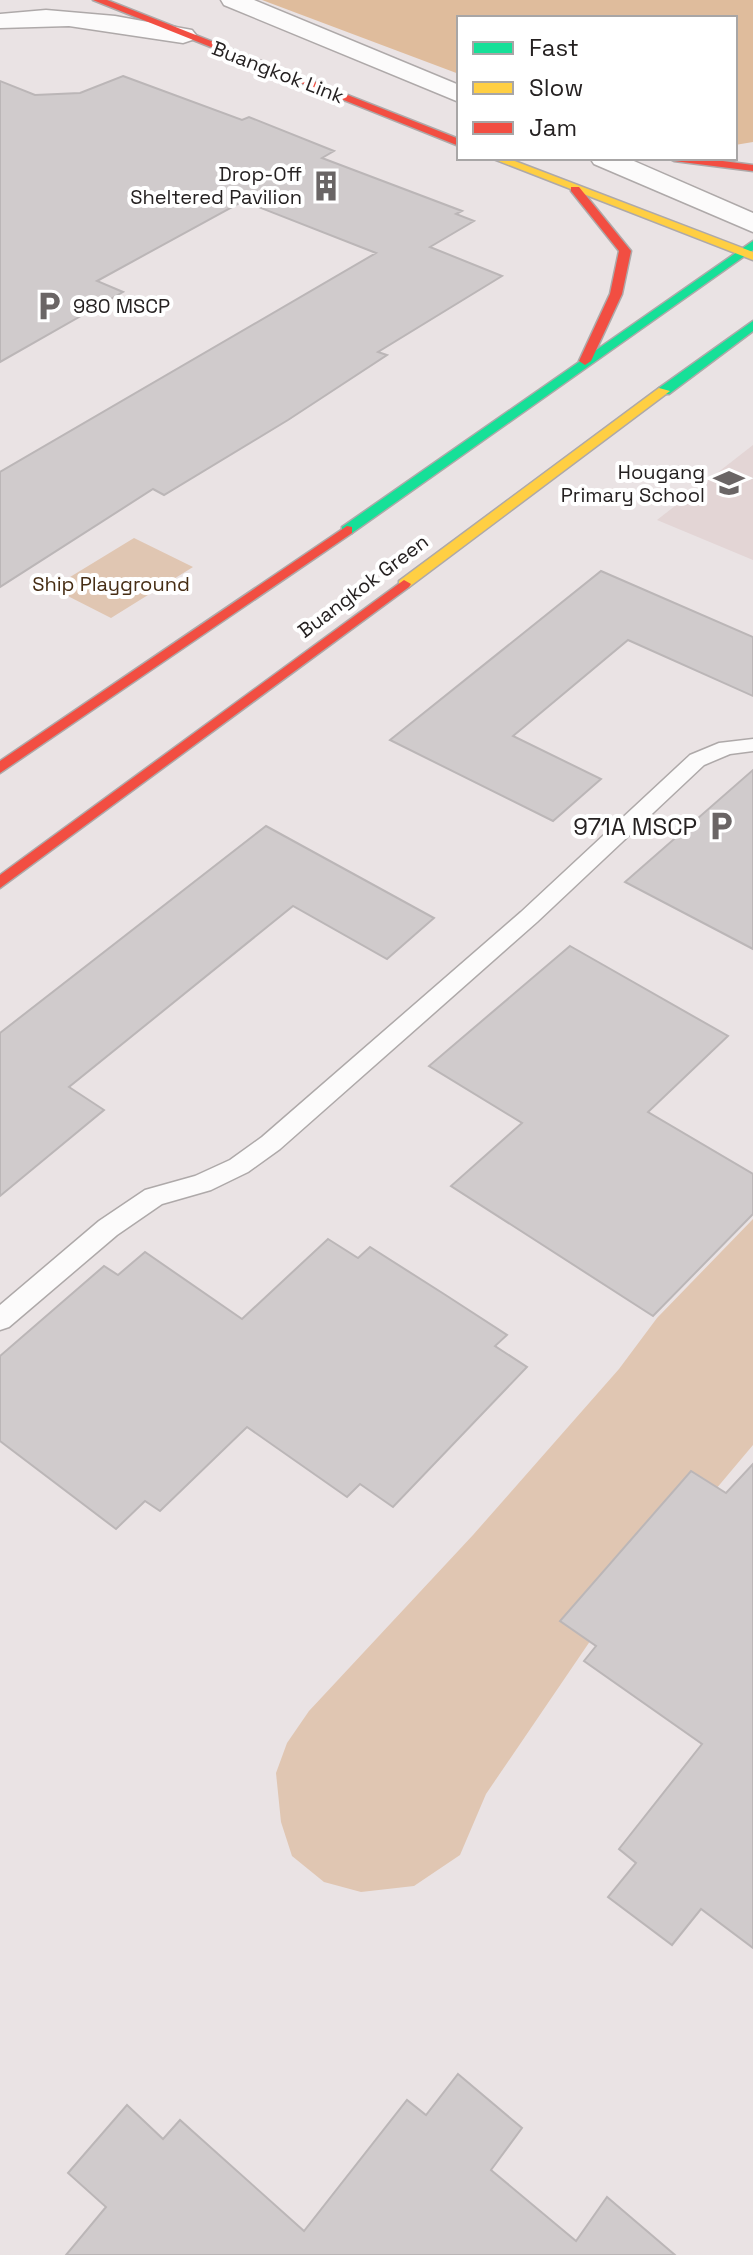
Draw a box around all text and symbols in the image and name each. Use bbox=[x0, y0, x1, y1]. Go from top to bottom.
legend bbox=[457, 16, 737, 160]
text: Fast bbox=[529, 32, 579, 63]
street label: Buangkok Link bbox=[208, 35, 348, 109]
text: Slow bbox=[529, 72, 583, 103]
text: Jam bbox=[529, 112, 577, 143]
place label: Drop-Off Sheltered Pavilion bbox=[130, 161, 302, 210]
building icon: Drop-Off Sheltered Pavilion bbox=[309, 169, 343, 203]
parking icon: 980 MSCP bbox=[32, 289, 66, 323]
place label: 980 MSCP bbox=[73, 293, 170, 319]
place label: Hougang Primary School bbox=[561, 459, 705, 508]
school or university icon: Hougang Primary School bbox=[712, 466, 746, 500]
street label: Buangkok Green bbox=[293, 528, 433, 644]
park label: Ship Playground bbox=[32, 571, 190, 597]
parking icon: 971A MSCP bbox=[704, 809, 738, 843]
place label: 971A MSCP bbox=[573, 811, 697, 842]

